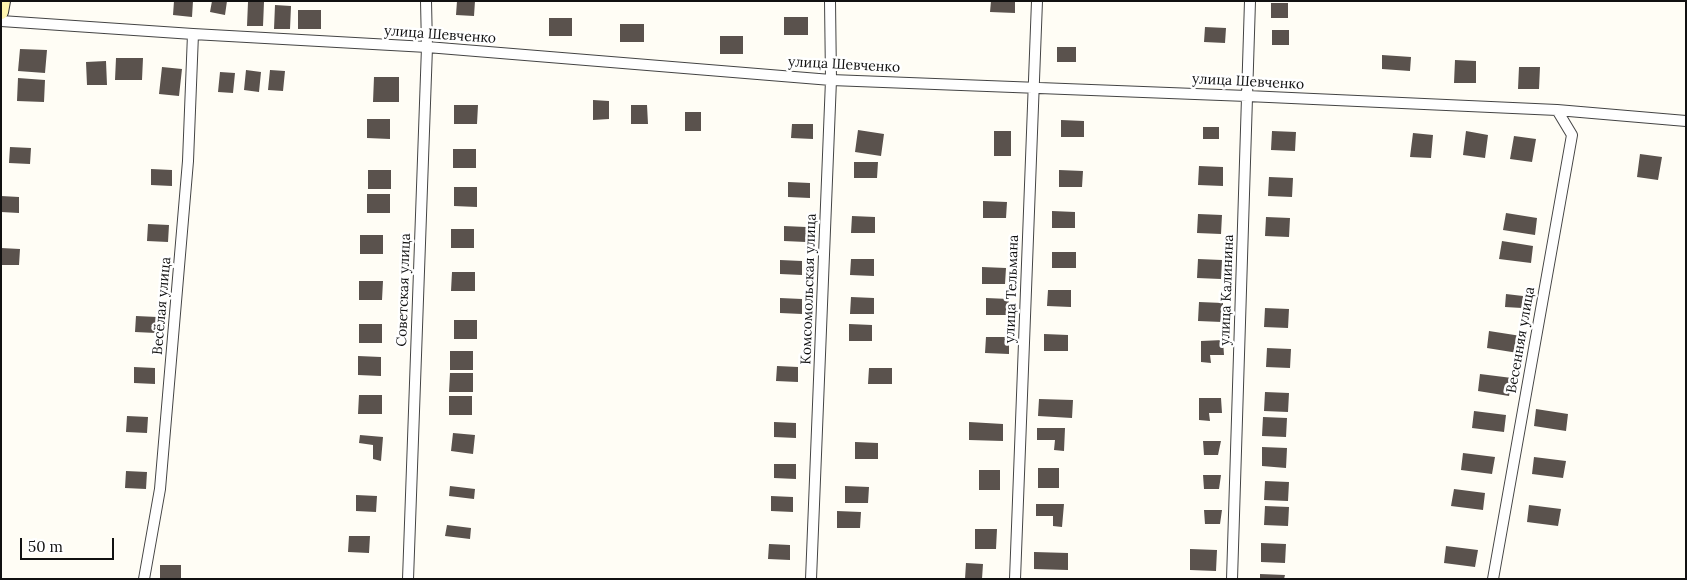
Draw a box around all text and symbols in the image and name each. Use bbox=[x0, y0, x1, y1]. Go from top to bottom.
street label: улица Шевченко bbox=[383, 23, 497, 47]
street label: улица Шевченко bbox=[787, 54, 901, 76]
street label: улица Шевченко bbox=[1191, 71, 1305, 93]
street label: Комсомольская улица bbox=[798, 213, 820, 365]
street label: Советская улица bbox=[394, 233, 414, 347]
street label: улица Тельмана bbox=[1002, 234, 1022, 344]
street label: улица Калинина bbox=[1217, 234, 1237, 346]
street label: Весёлая улица bbox=[149, 256, 175, 356]
street label: Весенняя улица bbox=[1503, 285, 1539, 395]
scale bar bbox=[22, 528, 116, 560]
text: 50 m bbox=[28, 537, 63, 556]

